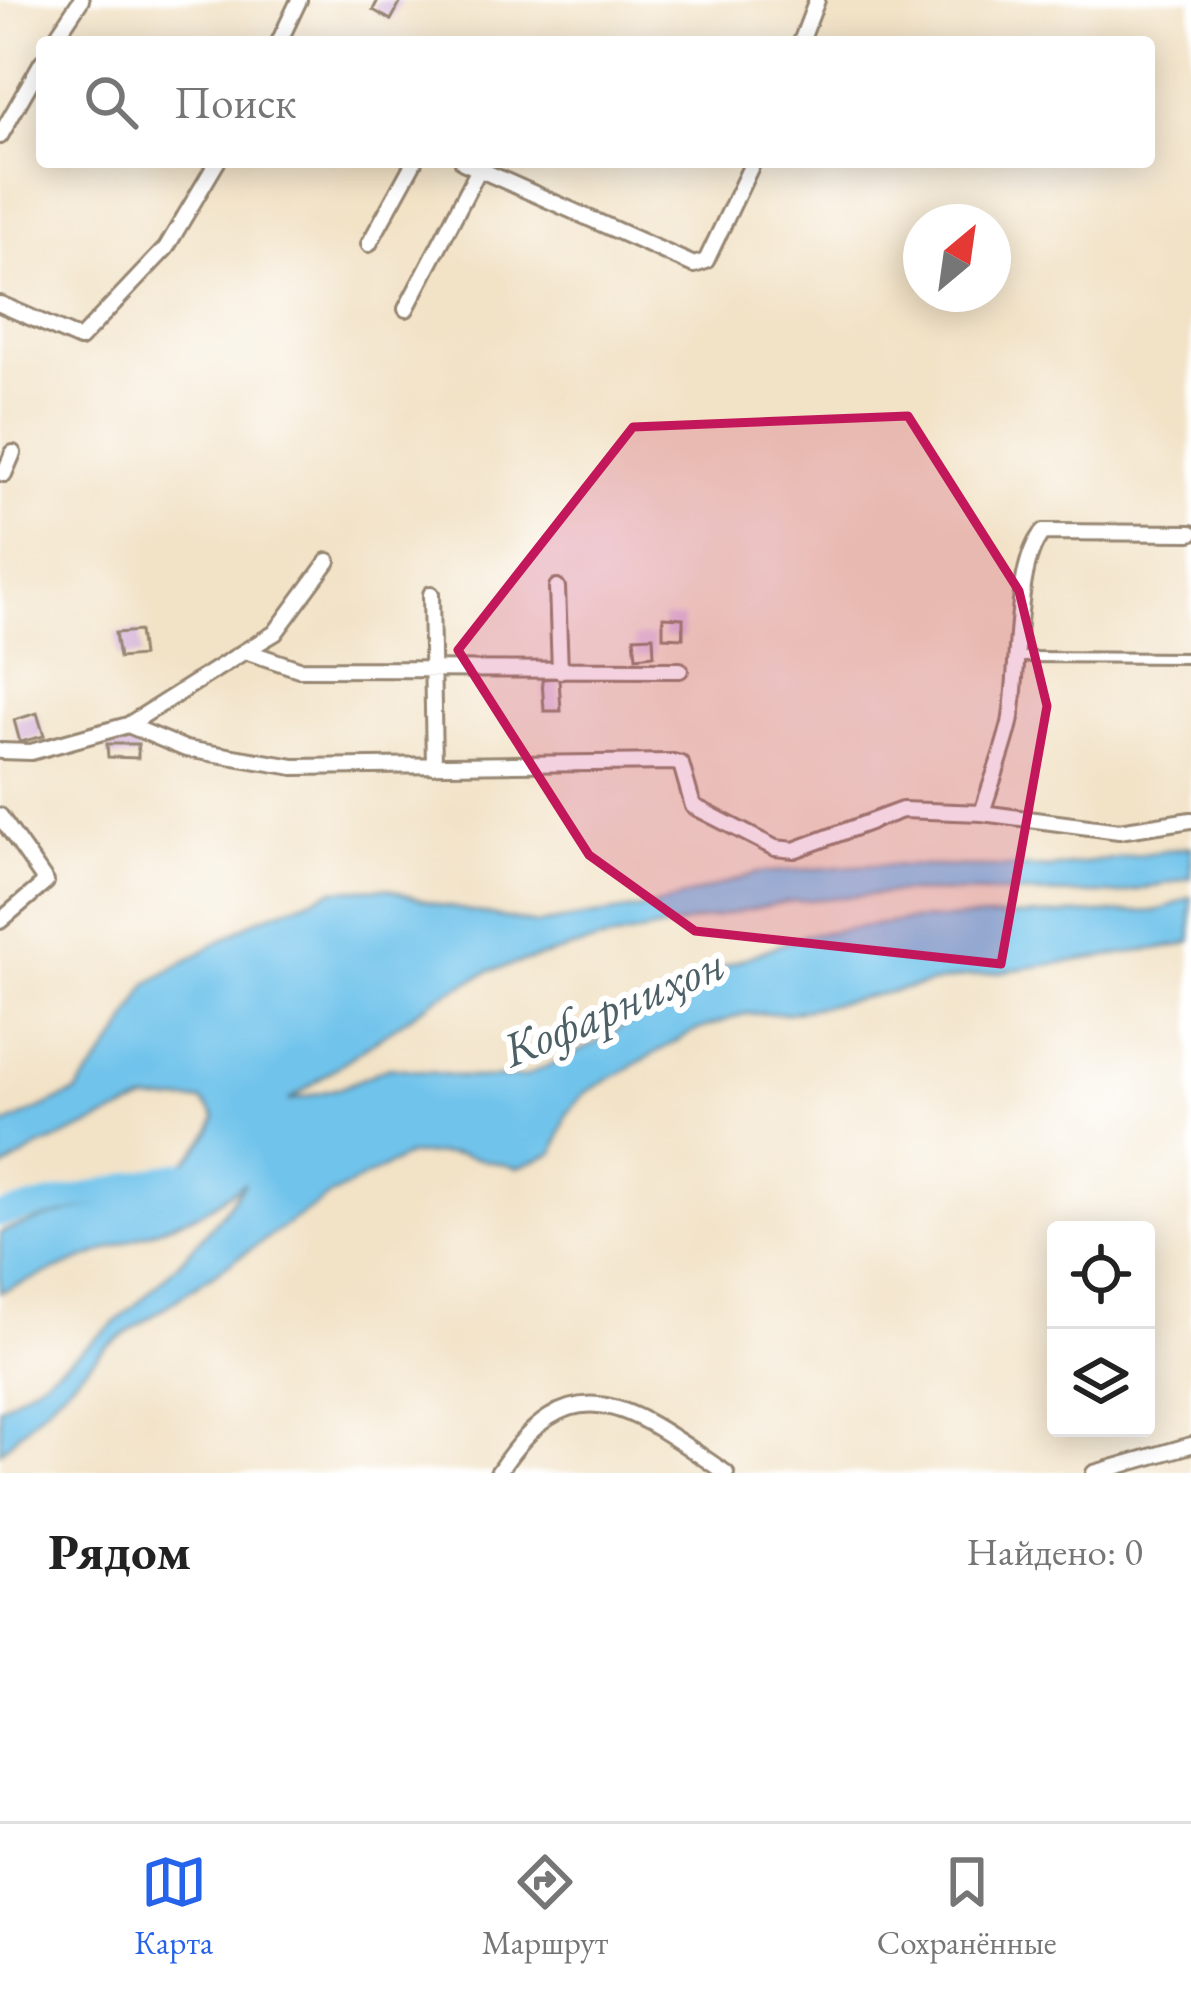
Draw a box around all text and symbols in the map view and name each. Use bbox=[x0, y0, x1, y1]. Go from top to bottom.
search box bbox=[36, 36, 1155, 168]
icon: search bbox=[78, 69, 144, 135]
text: Поиск bbox=[174, 73, 296, 131]
north arrow bbox=[903, 204, 1011, 312]
water label: Кофарниҳон bbox=[491, 931, 734, 1081]
map controls bbox=[1047, 1221, 1155, 1437]
button: locate bbox=[1047, 1221, 1155, 1329]
button: layers bbox=[1047, 1329, 1155, 1437]
text: Рядом bbox=[48, 1518, 191, 1584]
text: Найдено: 0 bbox=[966, 1526, 1143, 1577]
tab: Карта bbox=[134, 1849, 213, 1964]
tab: Маршрут bbox=[482, 1849, 608, 1964]
tab: Сохранённые bbox=[877, 1849, 1057, 1964]

